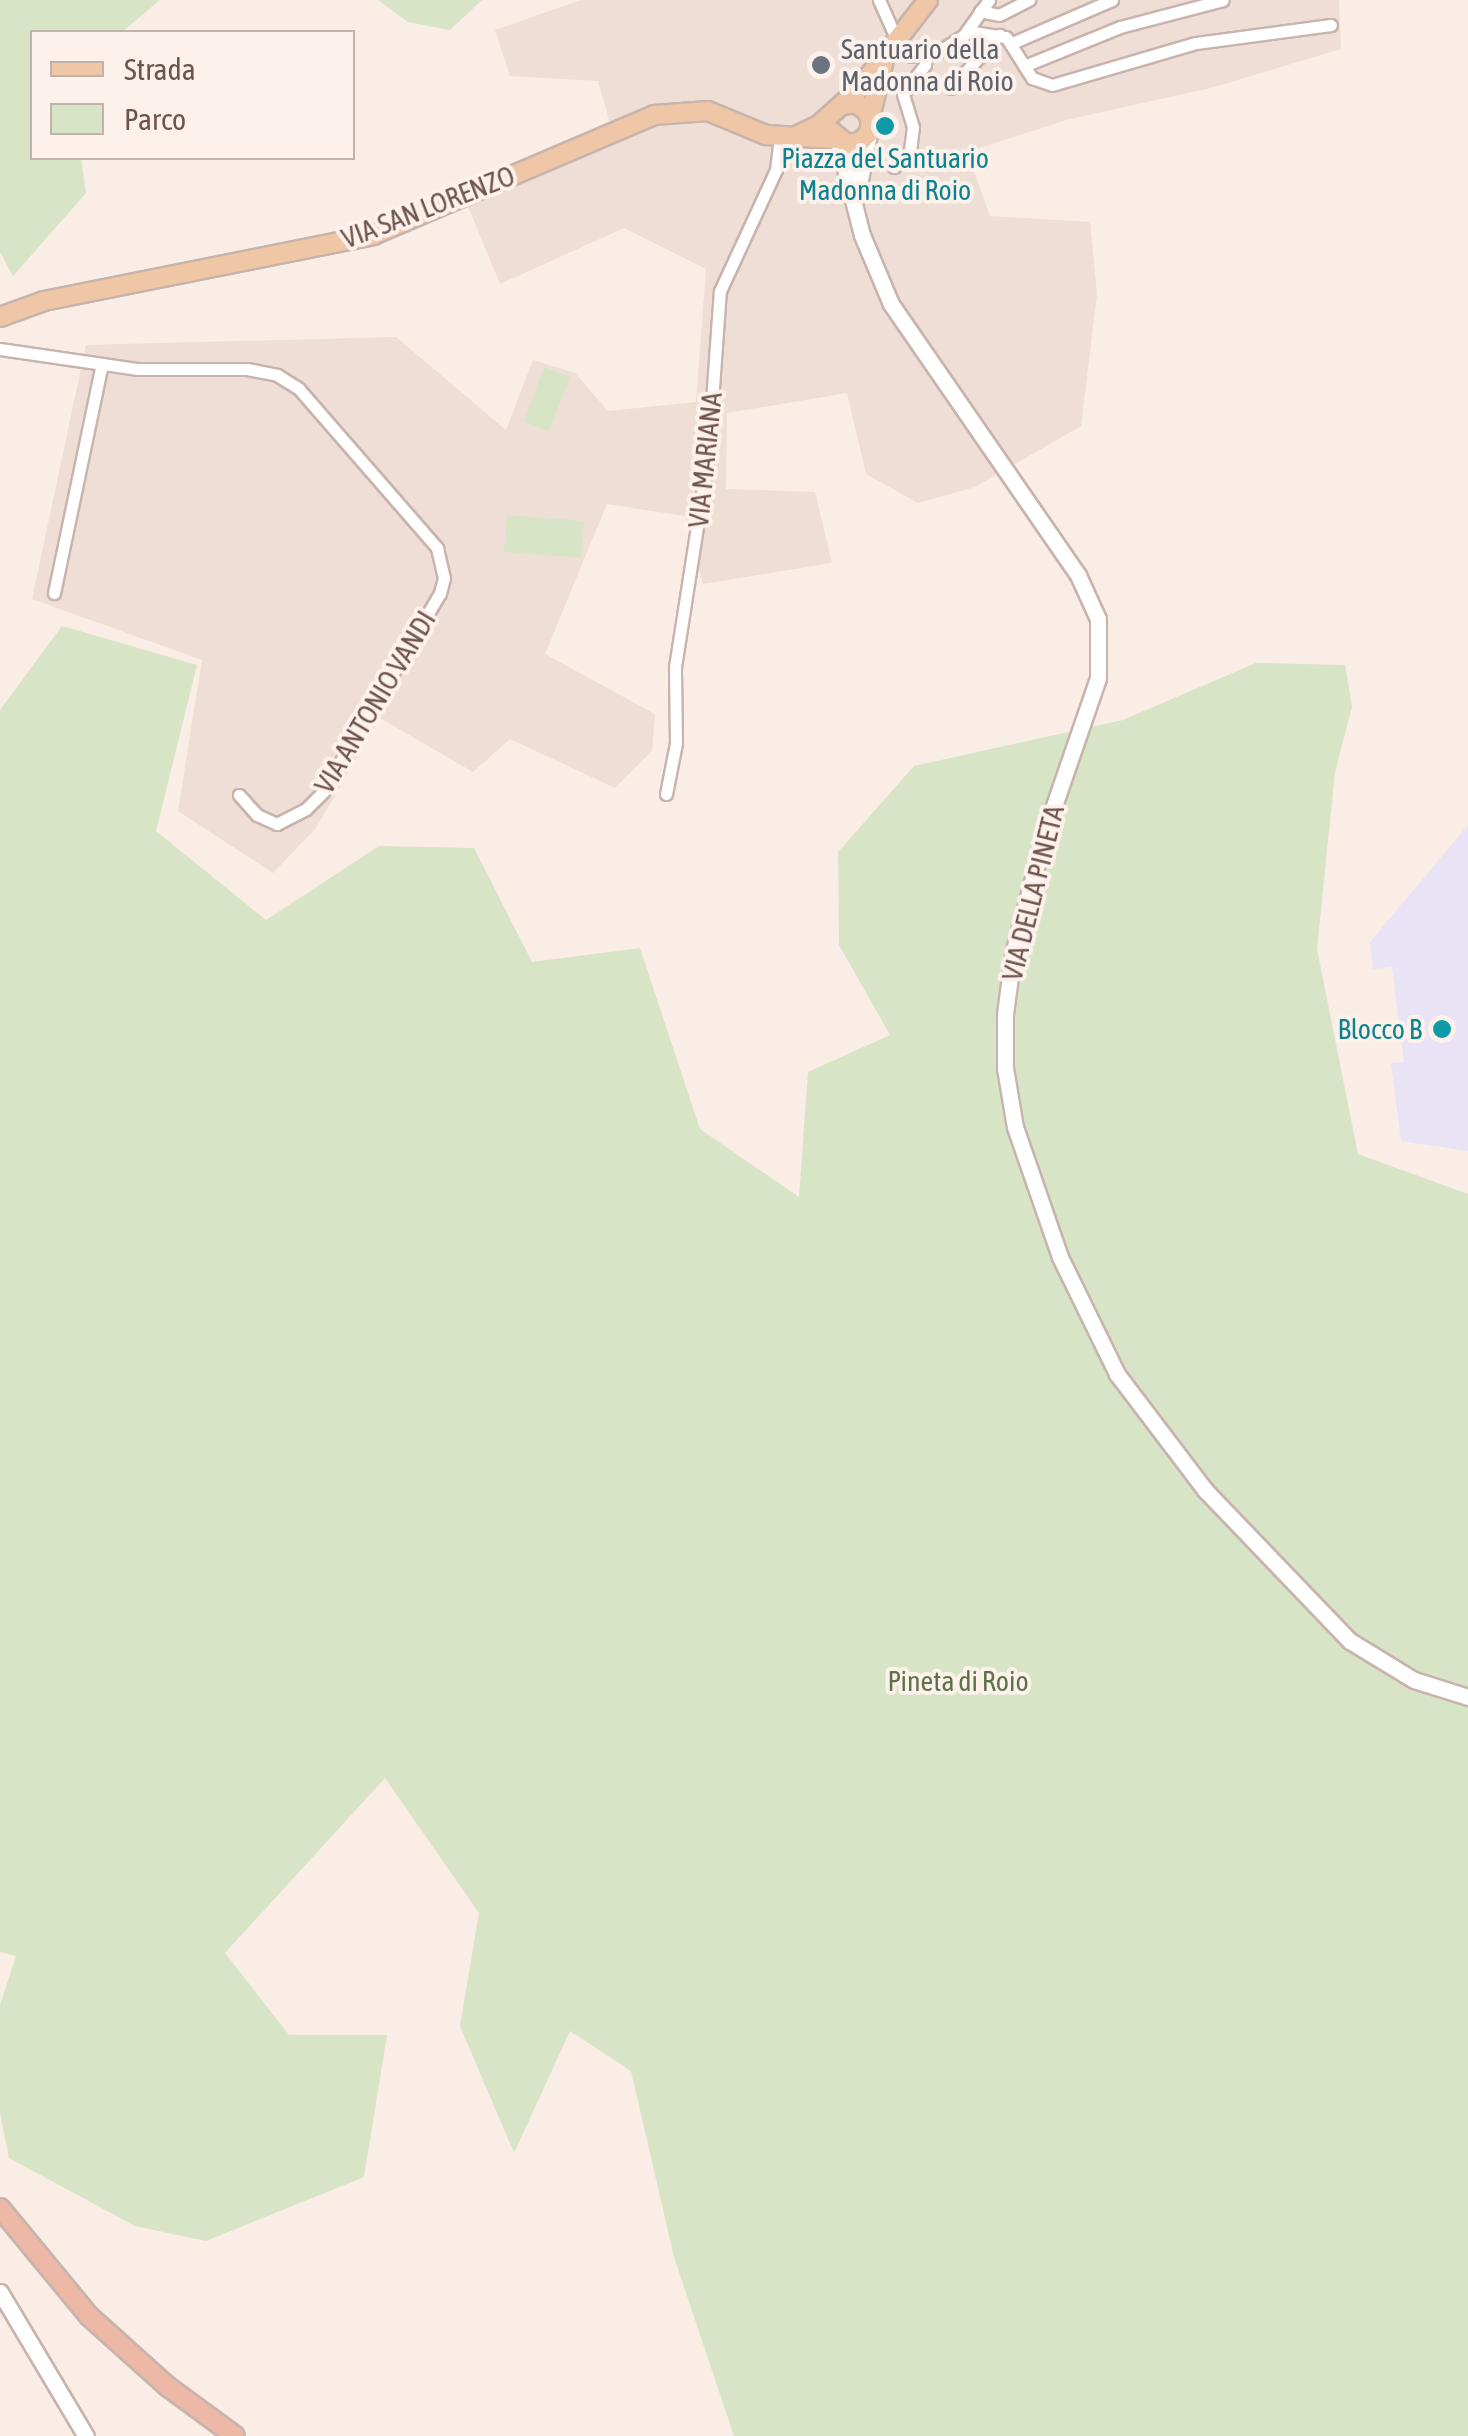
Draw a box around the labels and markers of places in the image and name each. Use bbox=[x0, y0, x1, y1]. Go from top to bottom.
place label: Santuario della Madonna di Roio bbox=[841, 32, 1014, 98]
marker: Santuario della Madonna di Roio bbox=[810, 54, 832, 76]
marker: Piazza del Santuario Madonna di Roio bbox=[874, 115, 896, 137]
place label: Piazza del Santuario Madonna di Roio bbox=[781, 141, 989, 207]
place label: Blocco B bbox=[1337, 1012, 1422, 1046]
marker: Blocco B bbox=[1431, 1018, 1453, 1040]

